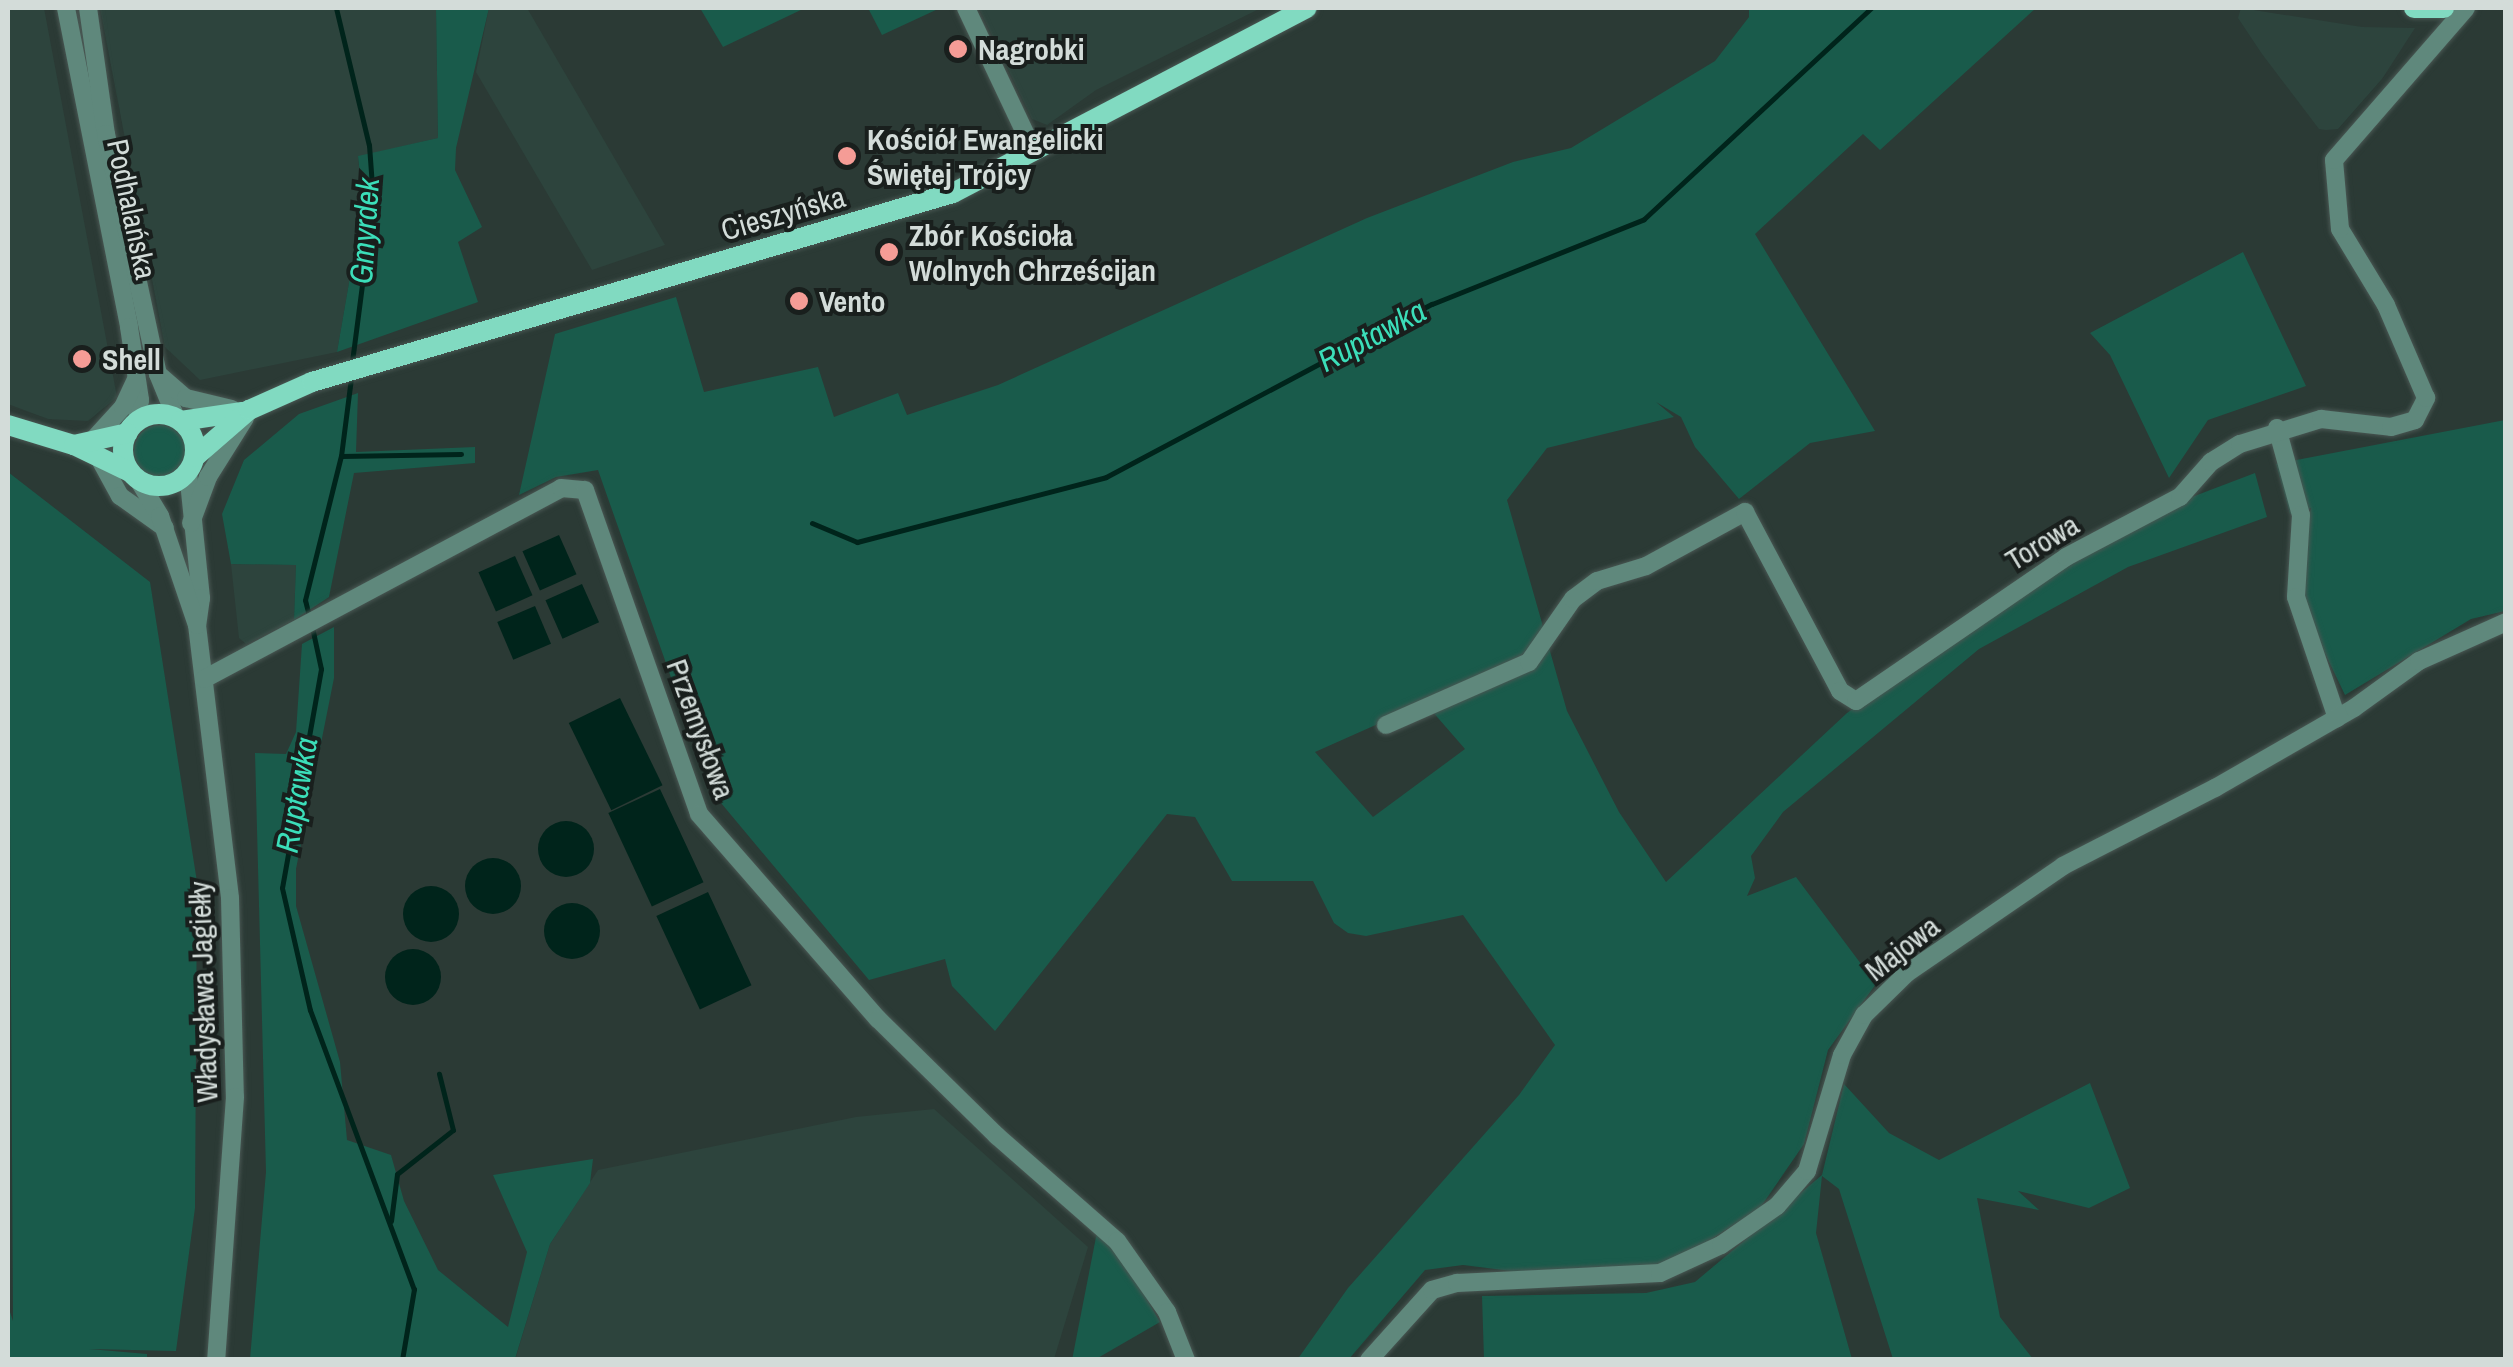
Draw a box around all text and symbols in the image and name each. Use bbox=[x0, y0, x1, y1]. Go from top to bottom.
place label: Nagrobki bbox=[978, 31, 1085, 67]
marker: Nagrobki bbox=[947, 38, 969, 60]
place label: Kościół Ewangelicki Świętej Trójcy bbox=[867, 121, 1104, 192]
street label: Podhalańska bbox=[100, 136, 164, 282]
marker: Kościół Ewangelicki Świętej Trójcy bbox=[836, 145, 858, 167]
water label: Gmyrdek bbox=[342, 177, 388, 285]
street label: Cieszyńska bbox=[717, 178, 849, 248]
place label: Zbór Kościoła Wolnych Chrześcijan bbox=[909, 217, 1156, 288]
marker: Zbór Kościoła Wolnych Chrześcijan bbox=[878, 241, 900, 263]
place label: Vento bbox=[819, 283, 886, 319]
marker: Vento bbox=[788, 290, 810, 312]
water label: Ruptawka bbox=[1311, 292, 1433, 380]
place label: Shell bbox=[102, 341, 161, 377]
marker: Shell bbox=[71, 348, 93, 370]
street label: Torowa bbox=[1999, 506, 2085, 578]
street label: Przemysłowa bbox=[659, 654, 743, 804]
water label: Ruptawka bbox=[268, 734, 326, 856]
street label: Władysława Jagiełły bbox=[181, 881, 225, 1103]
street label: Majowa bbox=[1858, 908, 1946, 988]

